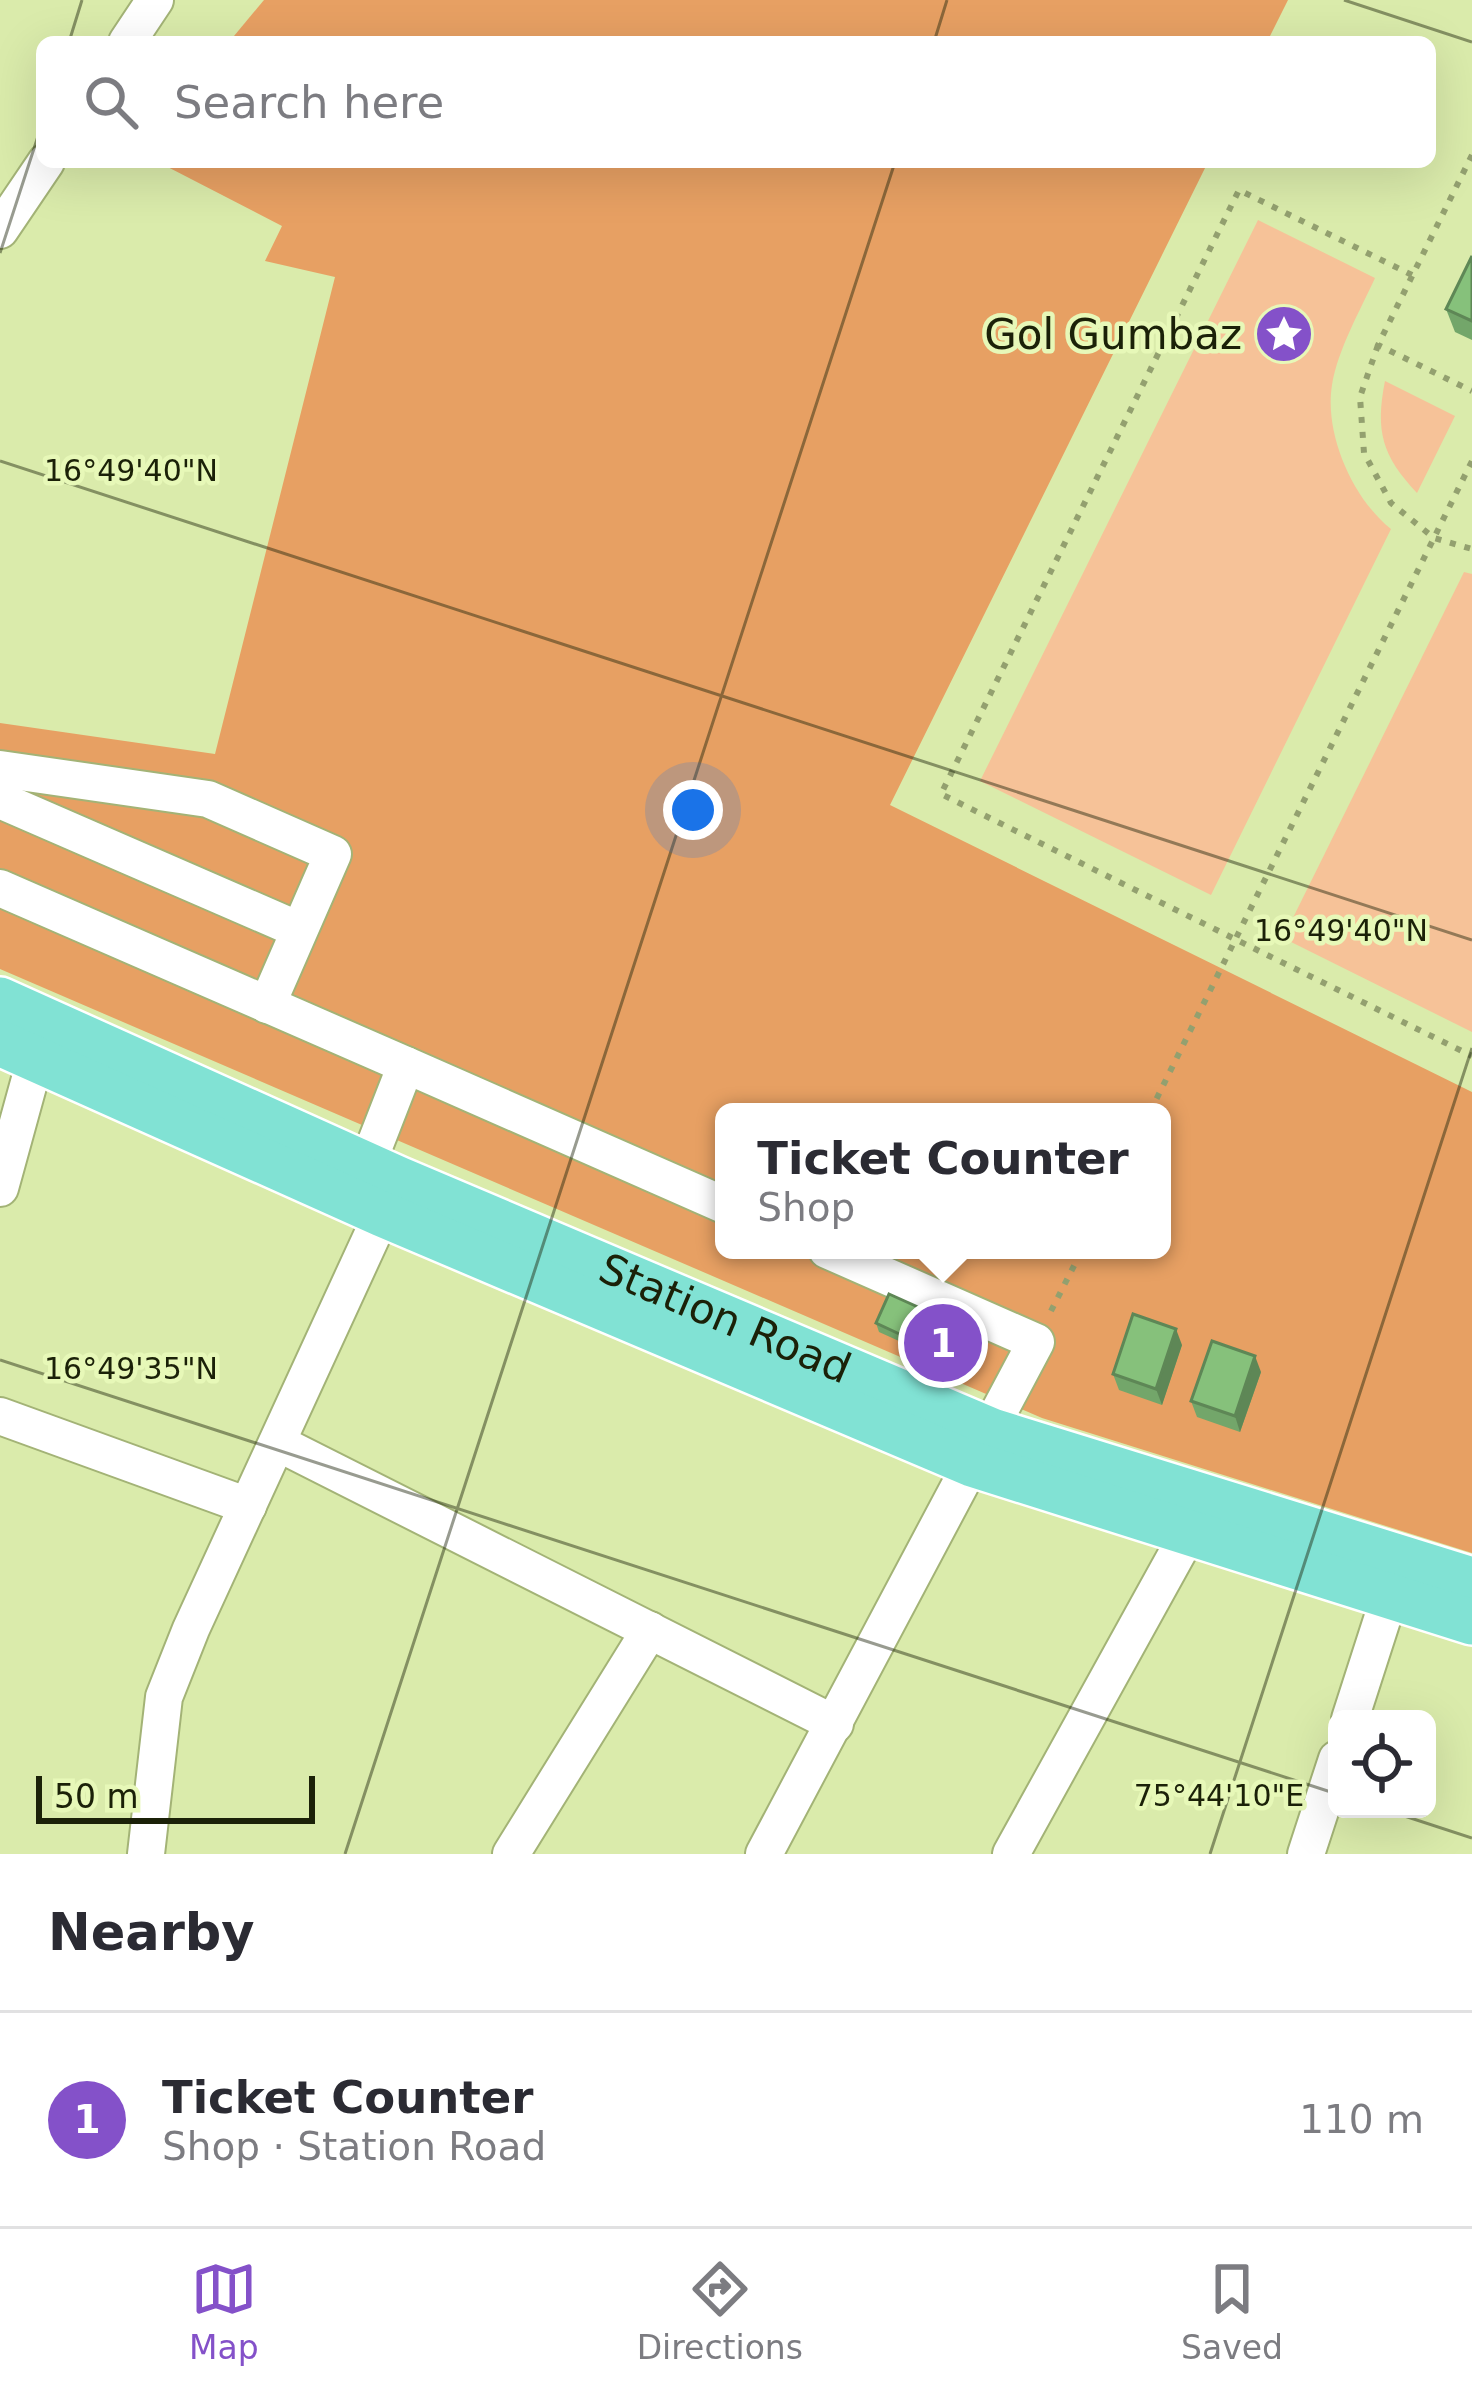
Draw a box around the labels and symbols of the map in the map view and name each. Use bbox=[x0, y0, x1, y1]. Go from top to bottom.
place icon: Gol Gumbaz bbox=[1253, 303, 1315, 365]
place label: Gol Gumbaz bbox=[984, 310, 1242, 359]
text: 16°49'40"N bbox=[44, 453, 218, 488]
your location bbox=[663, 780, 723, 840]
text: 16°49'40"N bbox=[1254, 913, 1428, 948]
street label: Station Road bbox=[592, 1243, 858, 1393]
pin: 1 bbox=[904, 1298, 982, 1388]
text: 16°49'35"N bbox=[44, 1351, 218, 1386]
scale bar bbox=[36, 1770, 315, 1823]
text: 75°44'10"E bbox=[1134, 1778, 1304, 1813]

